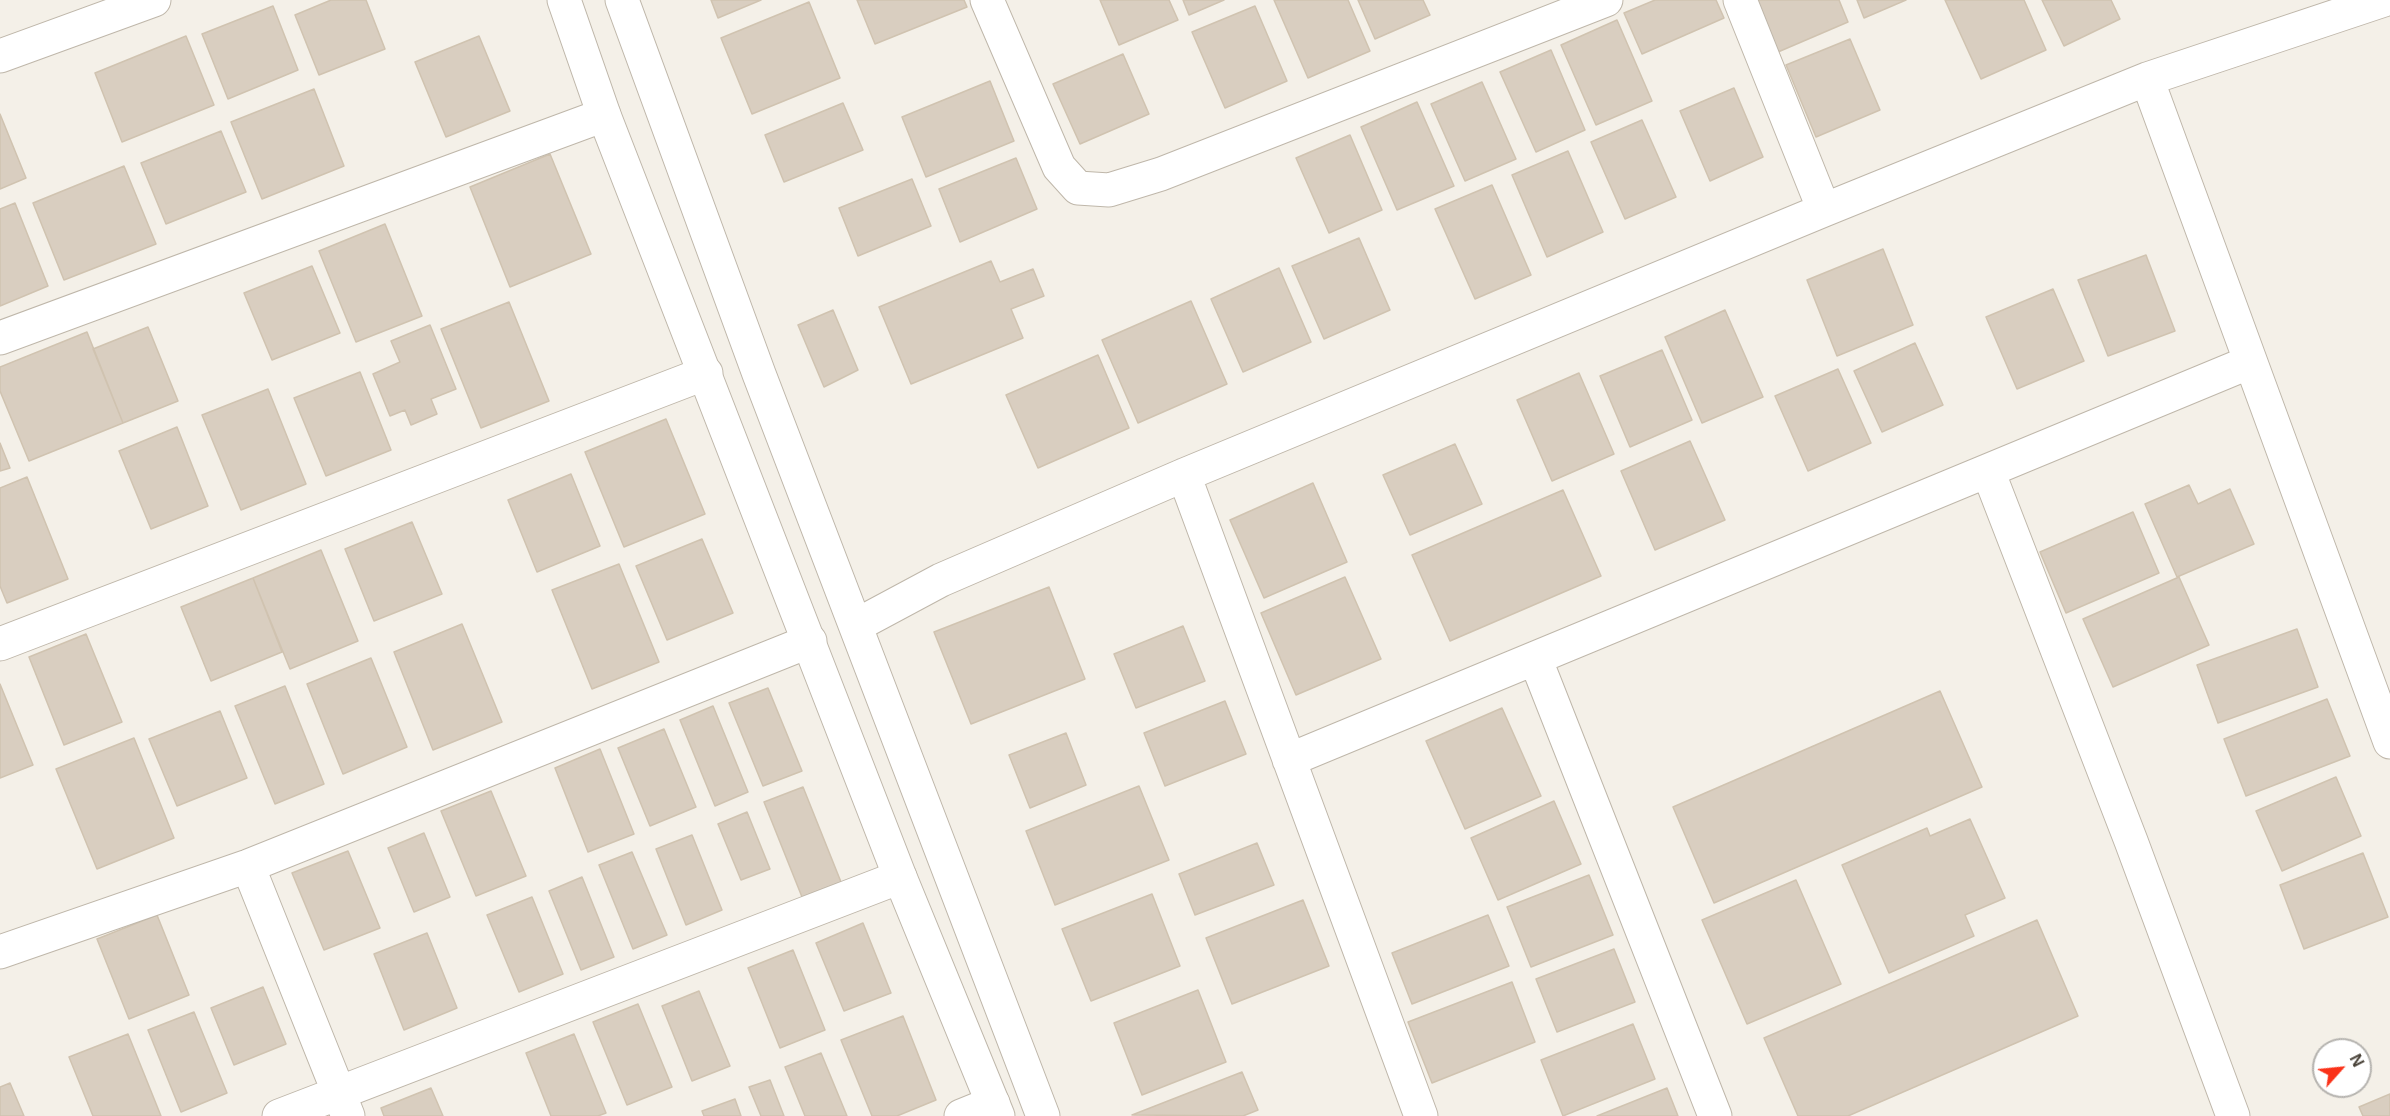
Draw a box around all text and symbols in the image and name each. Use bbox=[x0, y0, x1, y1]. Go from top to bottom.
north arrow bbox=[2312, 1038, 2372, 1098]
text: N bbox=[2347, 1051, 2367, 1070]

